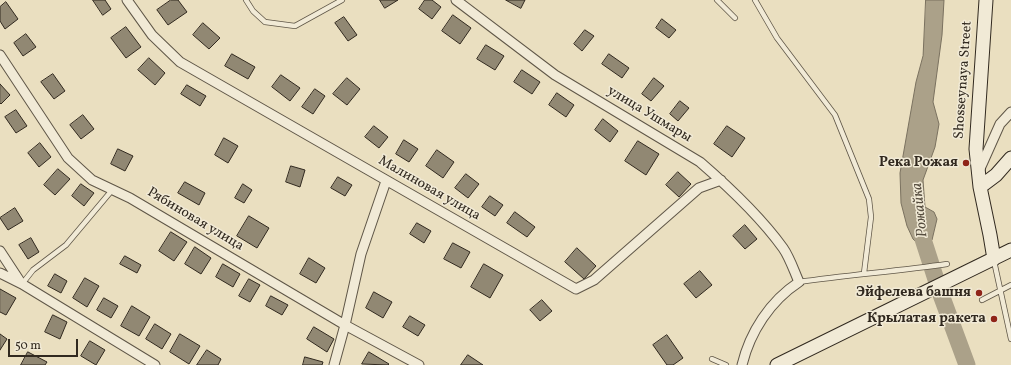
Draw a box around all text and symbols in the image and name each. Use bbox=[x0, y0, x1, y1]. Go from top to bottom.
street label: Shosseynaya Street bbox=[951, 20, 977, 140]
street label: улица Ушмары bbox=[604, 83, 694, 147]
street label: Малиновая улица bbox=[375, 153, 483, 225]
place label: Река Рожая bbox=[879, 155, 958, 171]
marker: Река Рожая bbox=[961, 158, 971, 168]
water label: Рожайка bbox=[909, 182, 933, 238]
street label: Рябиновая улица bbox=[144, 185, 246, 255]
place label: Эйфелева башня bbox=[856, 285, 971, 301]
marker: Эйфелева башня bbox=[974, 288, 984, 298]
place label: Крылатая ракета bbox=[867, 311, 986, 327]
marker: Крылатая ракета bbox=[989, 314, 999, 324]
scale bar bbox=[10, 331, 80, 357]
text: 50 m bbox=[15, 338, 41, 354]

